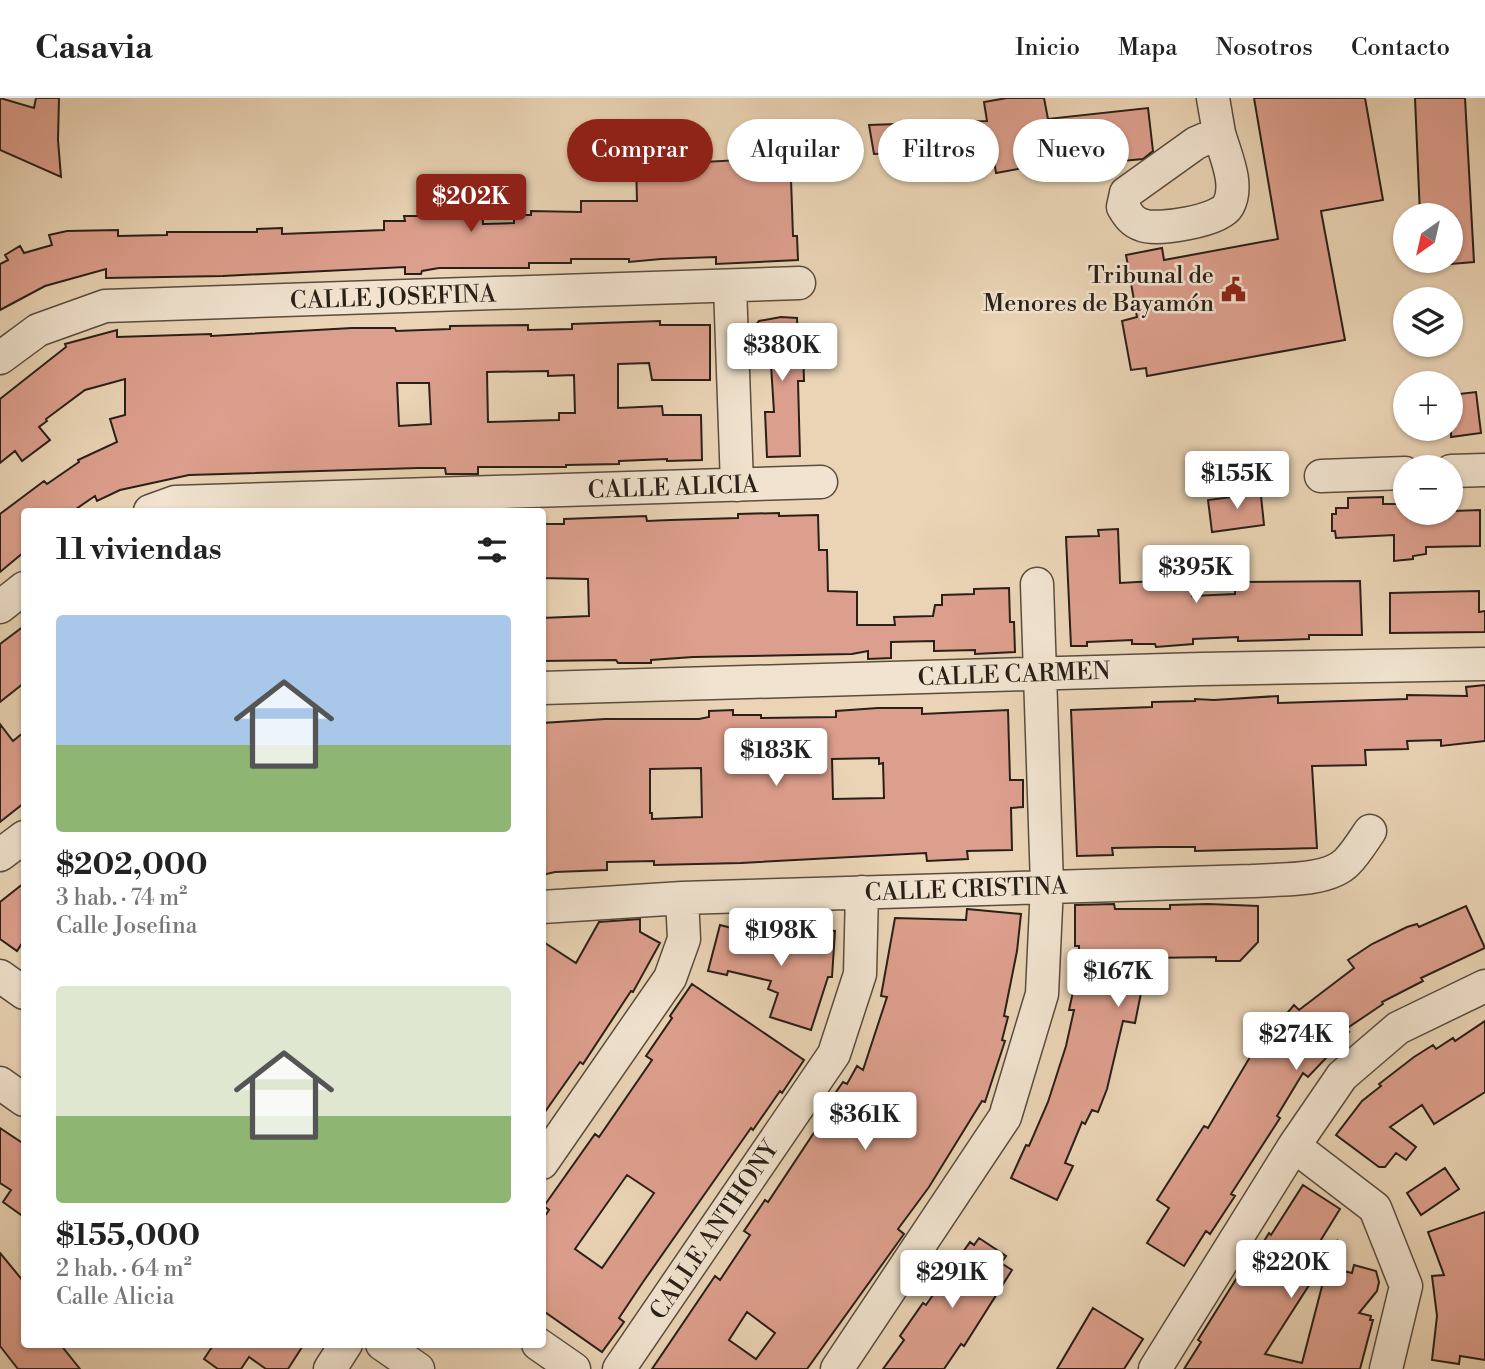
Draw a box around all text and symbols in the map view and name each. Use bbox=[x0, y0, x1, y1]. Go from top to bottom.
text: Casavia bbox=[35, 28, 153, 69]
text: Inicio bbox=[1015, 33, 1080, 63]
text: Mapa bbox=[1118, 33, 1177, 63]
text: Nosotros bbox=[1215, 33, 1313, 63]
text: Contacto bbox=[1351, 33, 1450, 63]
chip: Comprar bbox=[567, 119, 713, 182]
chip: Alquilar bbox=[727, 119, 864, 182]
chip: Filtros bbox=[878, 119, 999, 182]
chip: Nuevo bbox=[1013, 119, 1129, 182]
pin: $202K bbox=[422, 174, 520, 234]
text: $202K bbox=[432, 183, 510, 211]
north arrow bbox=[1393, 203, 1463, 273]
map controls bbox=[1393, 203, 1463, 525]
place label: Tribunal de Menores de Bayamón bbox=[983, 261, 1214, 319]
public building icon: Tribunal de Menores de Bayamón bbox=[1220, 275, 1248, 303]
street label: CALLE JOSEFINA bbox=[289, 279, 497, 317]
button: layers bbox=[1393, 287, 1463, 357]
pin: $380K bbox=[733, 324, 831, 383]
text: $380K bbox=[743, 332, 821, 360]
button: + bbox=[1393, 371, 1463, 441]
pin: $155K bbox=[1188, 452, 1286, 511]
button: − bbox=[1393, 455, 1463, 525]
text: $155K bbox=[1201, 460, 1273, 488]
street label: CALLE ALICIA bbox=[587, 470, 759, 506]
text: 11 viviendas bbox=[56, 531, 222, 569]
icon: filters bbox=[473, 531, 511, 569]
pin: $395K bbox=[1147, 546, 1245, 605]
text: $395K bbox=[1159, 554, 1233, 582]
street label: CALLE CARMEN bbox=[917, 657, 1111, 693]
icon: home bbox=[221, 661, 347, 787]
pin: $183K bbox=[727, 728, 825, 788]
text: $183K bbox=[740, 737, 812, 765]
text: $202,000 bbox=[56, 846, 207, 884]
street label: CALLE CRISTINA bbox=[864, 871, 1068, 909]
text: 3 hab. · 74 m² bbox=[56, 884, 187, 912]
pin: $198K bbox=[732, 908, 830, 968]
text: Calle Josefina bbox=[56, 912, 197, 940]
text: $198K bbox=[745, 917, 817, 945]
pin: $167K bbox=[1069, 950, 1167, 1009]
text: $167K bbox=[1083, 958, 1153, 986]
pin: $274K bbox=[1247, 1012, 1345, 1072]
text: $274K bbox=[1259, 1021, 1333, 1049]
icon: home bbox=[221, 1032, 347, 1158]
pin: $361K bbox=[816, 1093, 914, 1152]
text: $361K bbox=[829, 1101, 901, 1129]
street label: CALLE ANTHONY bbox=[644, 1134, 786, 1326]
text: $155,000 bbox=[56, 1217, 200, 1255]
pin: $220K bbox=[1242, 1240, 1340, 1300]
text: $220K bbox=[1252, 1249, 1330, 1277]
pin: $291K bbox=[903, 1250, 1001, 1310]
text: 2 hab. · 64 m² bbox=[56, 1255, 192, 1283]
text: $291K bbox=[916, 1259, 988, 1287]
text: Calle Alicia bbox=[56, 1283, 174, 1311]

